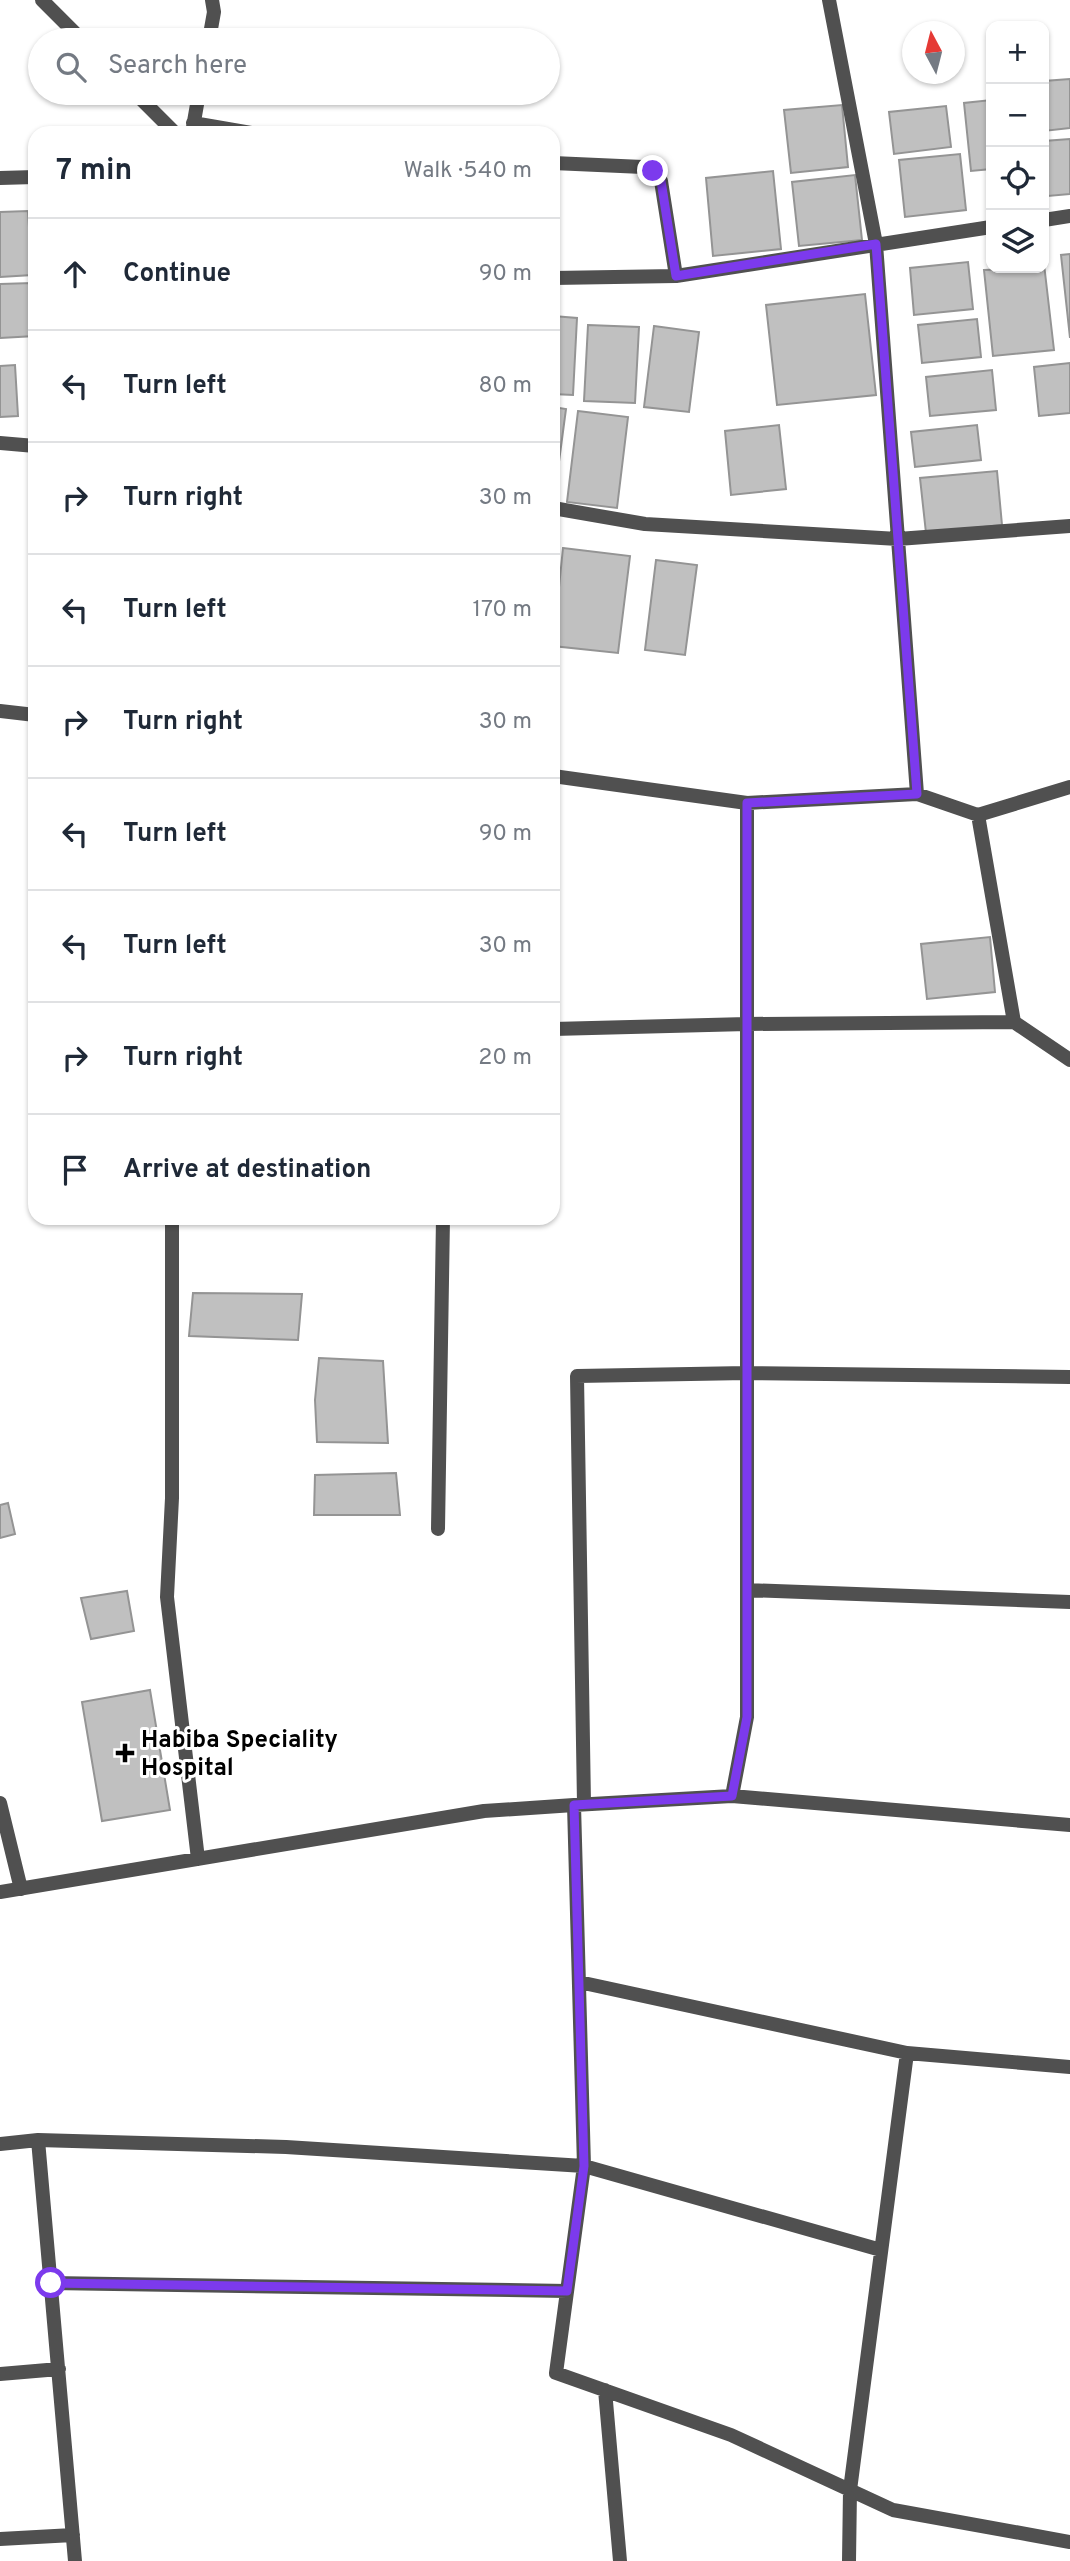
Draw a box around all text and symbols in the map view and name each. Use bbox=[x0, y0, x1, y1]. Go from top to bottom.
north arrow bbox=[902, 21, 965, 84]
map controls bbox=[986, 21, 1049, 273]
button: + bbox=[986, 21, 1049, 84]
search box bbox=[28, 28, 560, 105]
icon: search bbox=[52, 48, 90, 86]
text: Search here bbox=[108, 50, 247, 83]
button: − bbox=[986, 84, 1049, 147]
button: locate bbox=[986, 147, 1049, 210]
text: 7 min bbox=[56, 153, 132, 190]
route end bbox=[637, 155, 668, 186]
text: Walk · 540 m bbox=[403, 157, 532, 186]
button: layers bbox=[986, 210, 1049, 273]
icon: ahead bbox=[56, 255, 94, 293]
text: Continue bbox=[123, 258, 231, 291]
text: 90 m bbox=[479, 260, 532, 289]
icon: left bbox=[56, 367, 94, 405]
text: Turn left bbox=[123, 370, 227, 403]
text: 80 m bbox=[479, 372, 532, 401]
icon: right bbox=[56, 479, 94, 517]
text: Turn right bbox=[123, 482, 243, 515]
text: 30 m bbox=[479, 484, 532, 513]
icon: left bbox=[56, 591, 94, 629]
text: Turn left bbox=[123, 594, 227, 627]
text: 170 m bbox=[473, 596, 532, 625]
icon: right bbox=[56, 703, 94, 741]
text: Turn right bbox=[123, 706, 243, 739]
text: 30 m bbox=[479, 708, 532, 737]
icon: left bbox=[56, 815, 94, 853]
text: Turn left bbox=[123, 818, 227, 851]
text: 90 m bbox=[479, 820, 532, 849]
icon: left bbox=[56, 927, 94, 965]
text: Turn left bbox=[123, 930, 227, 963]
text: 30 m bbox=[479, 932, 532, 961]
icon: right bbox=[56, 1039, 94, 1077]
text: Turn right bbox=[123, 1042, 243, 1075]
text: 20 m bbox=[478, 1044, 532, 1073]
icon: arrive bbox=[56, 1151, 94, 1189]
text: Arrive at destination bbox=[123, 1154, 371, 1187]
place label: Habiba Speciality Hospital bbox=[141, 1726, 338, 1784]
marker: Habiba Speciality Hospital bbox=[115, 1743, 135, 1763]
route start bbox=[35, 2267, 66, 2298]

